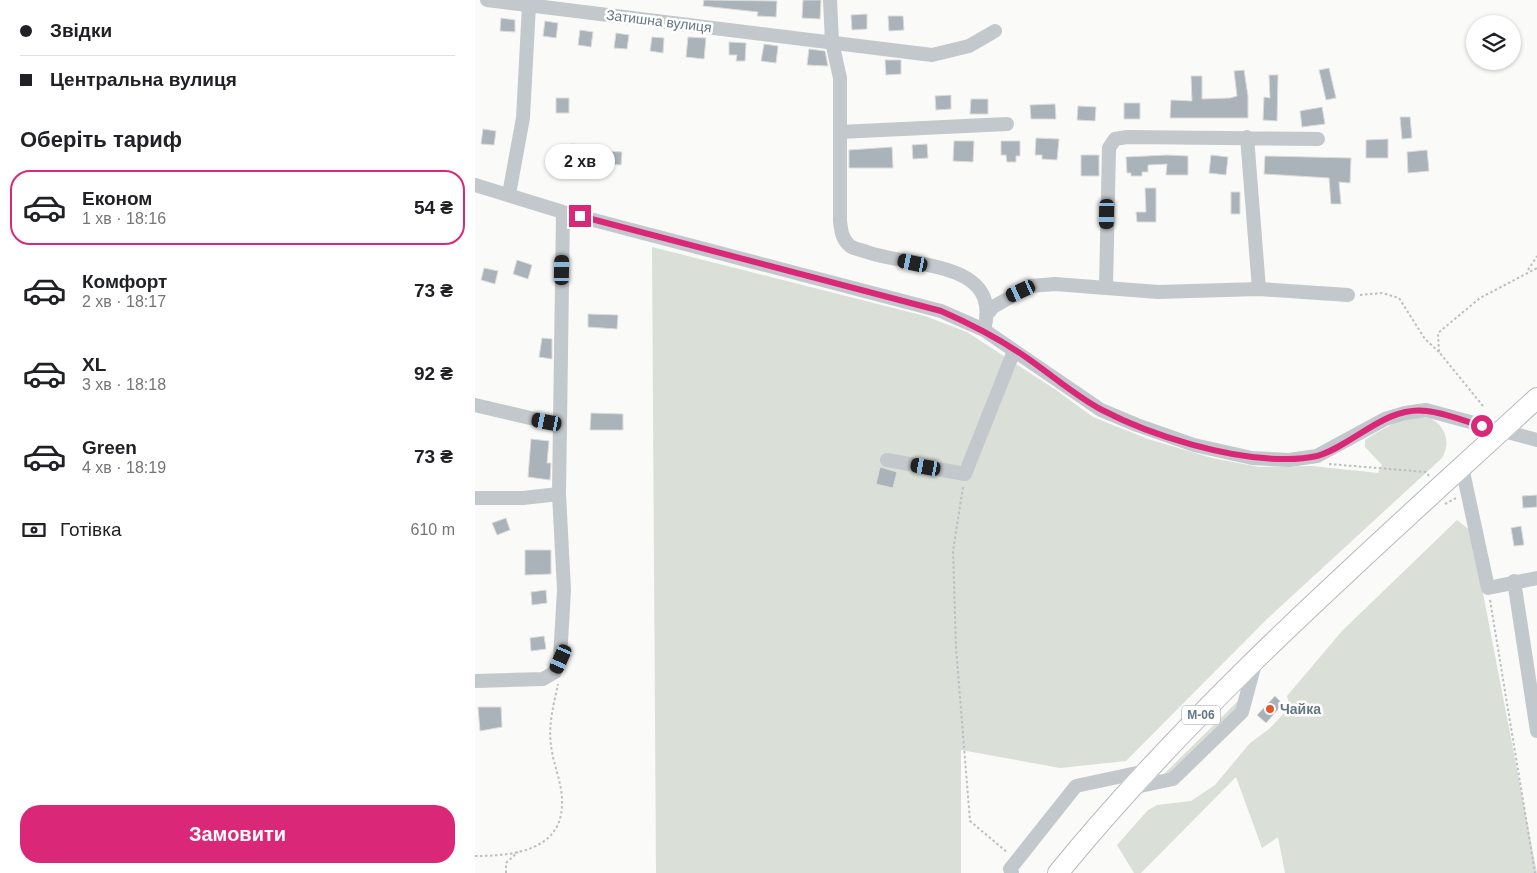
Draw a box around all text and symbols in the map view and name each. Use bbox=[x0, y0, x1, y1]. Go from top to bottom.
street label: Затишна вулиця bbox=[605, 7, 713, 35]
map controls bbox=[1466, 15, 1521, 70]
button: layers bbox=[1466, 15, 1521, 70]
text: Звідки bbox=[50, 20, 112, 41]
text: Центральна вулиця bbox=[50, 69, 237, 90]
text: Оберіть тариф bbox=[20, 127, 182, 152]
callout: 2 хв bbox=[545, 144, 615, 178]
text: 2 хв bbox=[564, 153, 596, 170]
icon: car bbox=[22, 185, 67, 230]
text: Економ bbox=[82, 188, 152, 209]
text: 54 ₴ bbox=[414, 197, 453, 218]
car bbox=[1099, 199, 1114, 229]
route end bbox=[569, 205, 591, 227]
text: 1 хв · 18:16 bbox=[82, 210, 166, 227]
car bbox=[896, 253, 929, 273]
car bbox=[554, 255, 569, 285]
icon: car bbox=[22, 268, 67, 313]
text: Комфорт bbox=[82, 271, 167, 292]
car bbox=[1004, 278, 1037, 304]
text: 73 ₴ bbox=[414, 280, 453, 301]
text: 2 хв · 18:17 bbox=[82, 293, 166, 310]
icon: car bbox=[22, 351, 67, 396]
text: XL bbox=[82, 354, 106, 375]
text: 92 ₴ bbox=[414, 363, 453, 384]
text: 3 хв · 18:18 bbox=[82, 376, 166, 393]
car bbox=[530, 412, 563, 432]
route start bbox=[1471, 415, 1493, 437]
icon: car bbox=[22, 434, 67, 479]
text: Green bbox=[82, 437, 137, 458]
text: 73 ₴ bbox=[414, 446, 453, 467]
car bbox=[909, 457, 942, 477]
text: 4 хв · 18:19 bbox=[82, 459, 166, 476]
icon: cash bbox=[20, 516, 48, 544]
text: Готівка bbox=[60, 519, 121, 540]
text: 610 m bbox=[411, 521, 455, 538]
car bbox=[548, 642, 573, 676]
place label: Чайка bbox=[1280, 701, 1321, 717]
marker: Чайка bbox=[1264, 703, 1276, 715]
road number: М-06 bbox=[1182, 706, 1220, 724]
button: Замовити bbox=[20, 805, 455, 863]

